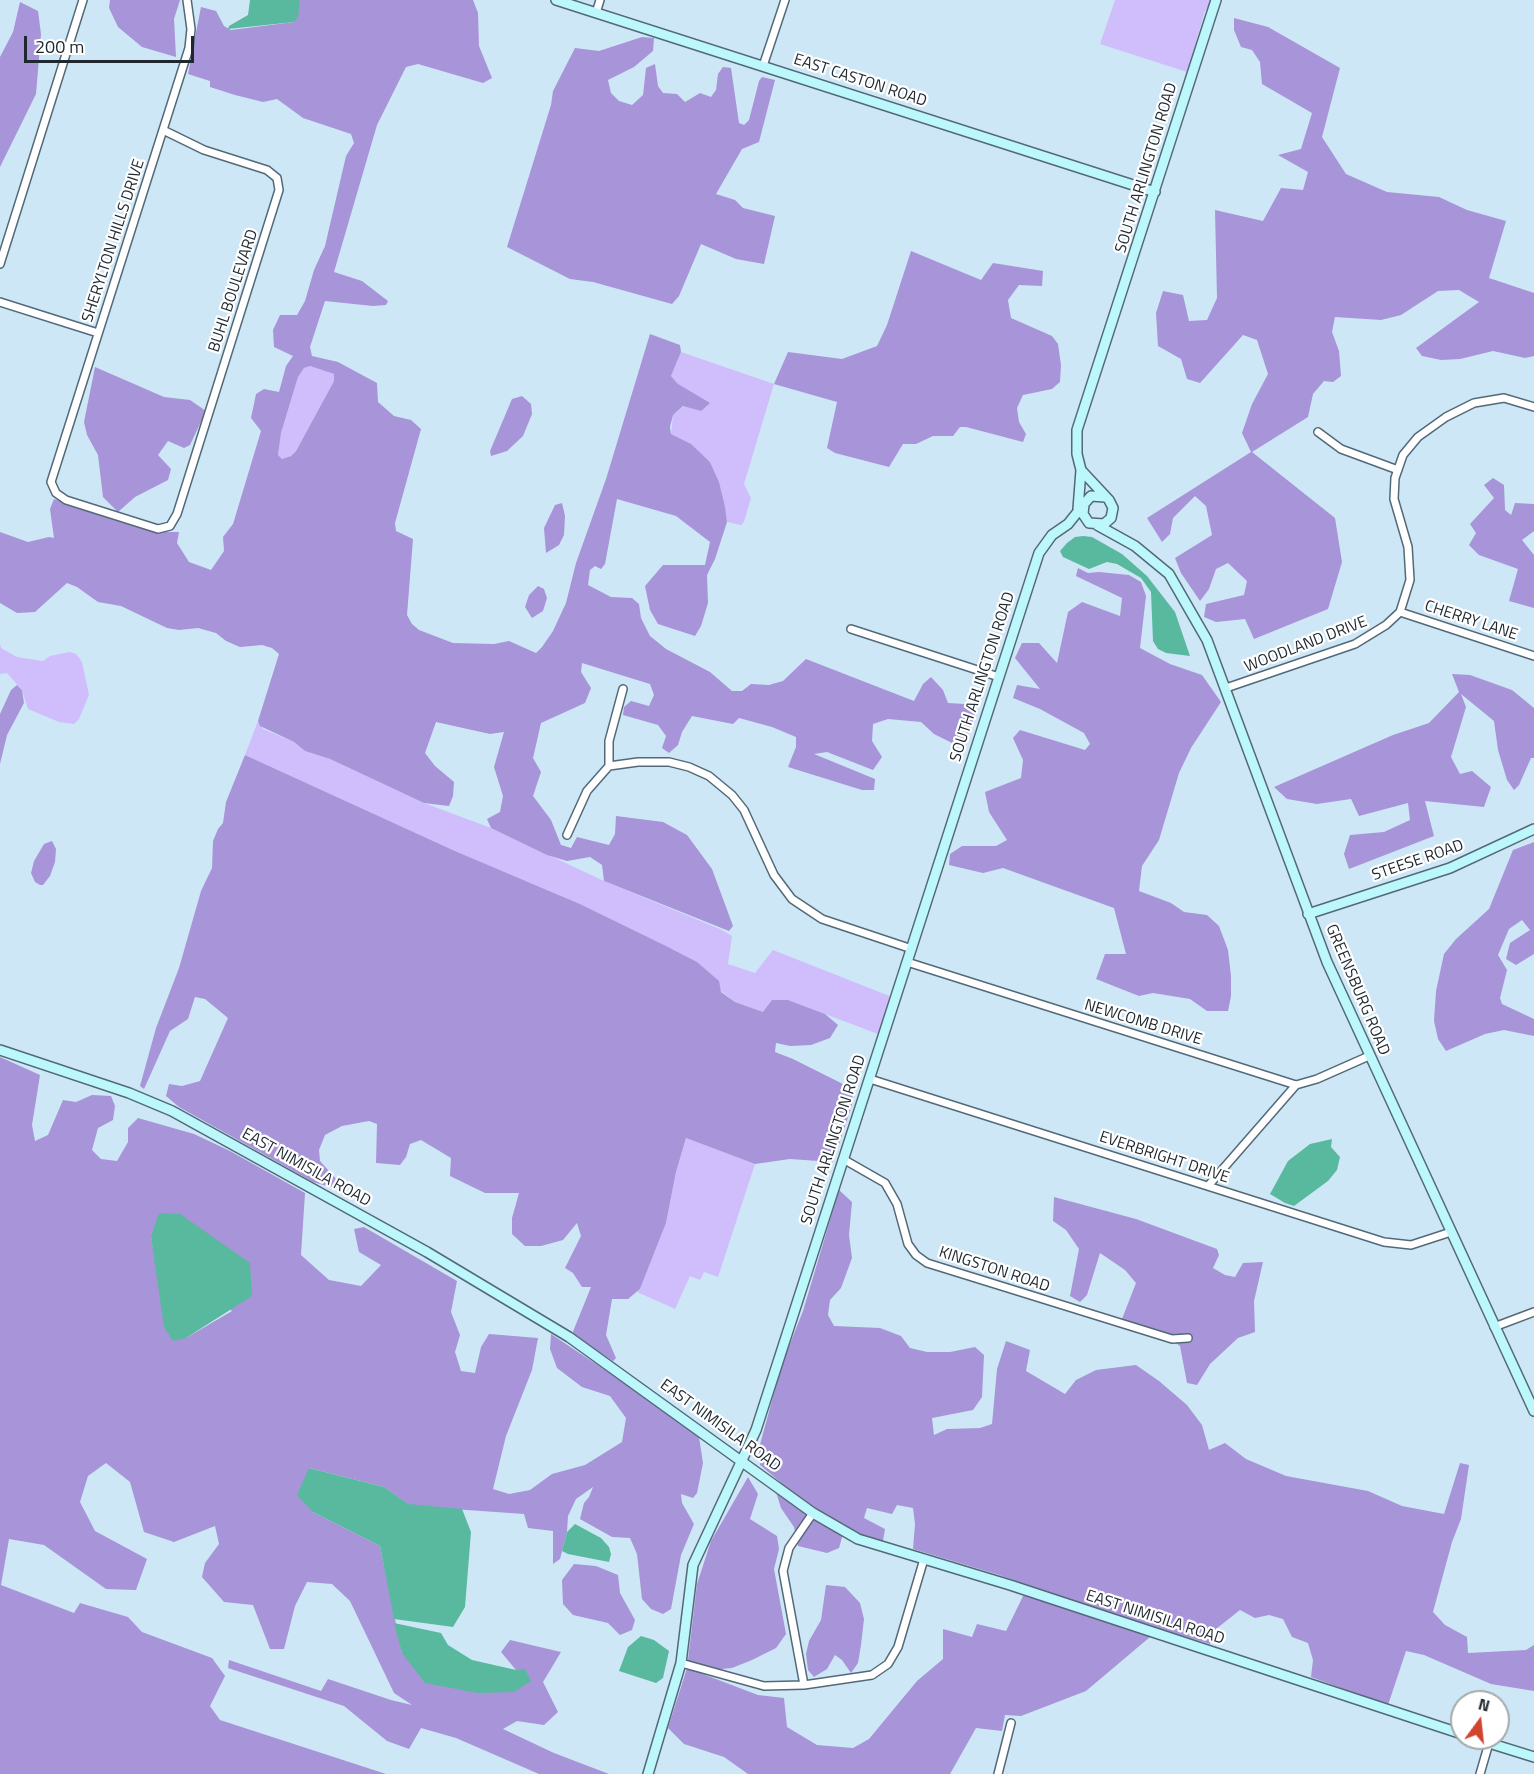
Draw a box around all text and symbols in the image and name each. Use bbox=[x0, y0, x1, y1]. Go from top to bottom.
scale bar bbox=[27, 24, 196, 62]
text: 200 m bbox=[35, 33, 84, 60]
street label: EAST CASTON ROAD bbox=[791, 50, 929, 112]
street label: SOUTH ARLINGTON ROAD bbox=[1112, 81, 1182, 255]
street label: SHERYLTON HILLS DRIVE bbox=[79, 157, 149, 325]
street label: BUHL BOULEVARD bbox=[205, 227, 263, 355]
street label: SOUTH ARLINGTON ROAD bbox=[947, 590, 1019, 764]
street label: CHERRY LANE bbox=[1422, 597, 1520, 645]
street label: WOODLAND DRIVE bbox=[1242, 613, 1370, 677]
street label: STEESE ROAD bbox=[1370, 836, 1466, 886]
street label: GREENSBURG ROAD bbox=[1321, 922, 1393, 1058]
street label: NEWCOMB DRIVE bbox=[1082, 996, 1204, 1050]
street label: SOUTH ARLINGTON ROAD bbox=[798, 1053, 870, 1227]
street label: EAST NIMISILA ROAD bbox=[238, 1125, 374, 1211]
street label: EVERBRIGHT DRIVE bbox=[1097, 1128, 1231, 1188]
street label: KINGSTON ROAD bbox=[936, 1243, 1052, 1297]
street label: EAST NIMISILA ROAD bbox=[656, 1376, 784, 1476]
street label: EAST NIMISILA ROAD bbox=[1083, 1587, 1227, 1649]
north arrow bbox=[1450, 1690, 1510, 1750]
text: N bbox=[1476, 1692, 1493, 1718]

